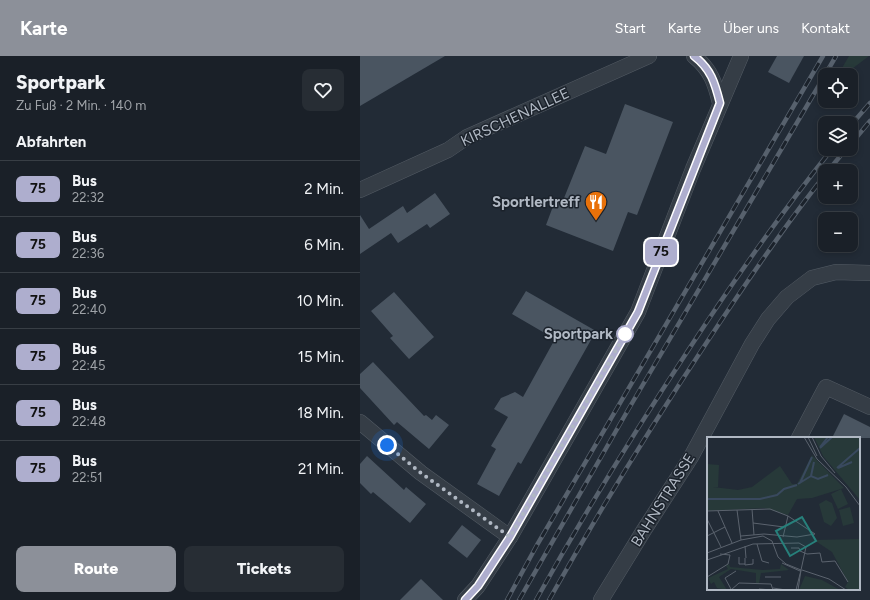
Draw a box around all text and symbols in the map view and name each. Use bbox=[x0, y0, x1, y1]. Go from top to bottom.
text: Karte bbox=[20, 17, 67, 40]
text: Start bbox=[615, 20, 646, 37]
text: Karte bbox=[668, 20, 701, 37]
text: Über uns bbox=[723, 20, 779, 37]
text: Kontakt bbox=[801, 20, 850, 37]
map controls bbox=[818, 68, 858, 252]
button: locate bbox=[818, 68, 858, 108]
button: heart bbox=[302, 69, 344, 111]
text: Sportpark bbox=[16, 71, 105, 94]
street label: KIRSCHENALLEE bbox=[458, 84, 572, 150]
text: Zu Fuß · 2 Min. · 140 m bbox=[16, 98, 146, 113]
button: layers bbox=[818, 116, 858, 156]
text: Abfahrten bbox=[16, 133, 86, 151]
button: + bbox=[818, 164, 858, 204]
text: Bus bbox=[72, 172, 97, 190]
text: 75 bbox=[30, 180, 46, 197]
text: 2 Min. bbox=[304, 180, 344, 198]
restaurant icon: Sportlertreff bbox=[583, 189, 609, 222]
text: 22:32 bbox=[72, 190, 104, 205]
place label: Sportlertreff bbox=[492, 193, 580, 211]
button: − bbox=[818, 212, 858, 252]
text: Bus bbox=[72, 228, 97, 246]
text: 75 bbox=[30, 236, 46, 253]
text: 6 Min. bbox=[304, 236, 344, 254]
line badge: 75 bbox=[643, 239, 679, 265]
text: 75 bbox=[653, 243, 669, 260]
text: 22:36 bbox=[72, 246, 104, 261]
text: Bus bbox=[72, 284, 97, 302]
text: 75 bbox=[30, 292, 46, 309]
text: 10 Min. bbox=[297, 292, 344, 310]
text: 22:40 bbox=[72, 302, 106, 317]
place label: Sportpark bbox=[544, 325, 613, 343]
marker: Sportpark bbox=[616, 325, 634, 343]
text: Bus bbox=[72, 340, 97, 358]
text: 75 bbox=[30, 348, 46, 365]
text: 15 Min. bbox=[298, 348, 344, 366]
text: 22:45 bbox=[72, 358, 105, 373]
text: Bus bbox=[72, 396, 97, 414]
text: 75 bbox=[30, 404, 46, 421]
text: 18 Min. bbox=[297, 404, 344, 422]
text: 22:48 bbox=[72, 414, 106, 429]
your location bbox=[377, 435, 397, 455]
inset map bbox=[707, 437, 860, 590]
street label: BAHNSTRASSE bbox=[627, 450, 699, 550]
text: Bus bbox=[72, 452, 97, 470]
text: 75 bbox=[30, 460, 46, 477]
text: 21 Min. bbox=[298, 460, 344, 478]
text: 22:51 bbox=[72, 470, 103, 485]
button: Route bbox=[16, 546, 176, 592]
button: Tickets bbox=[184, 546, 344, 592]

